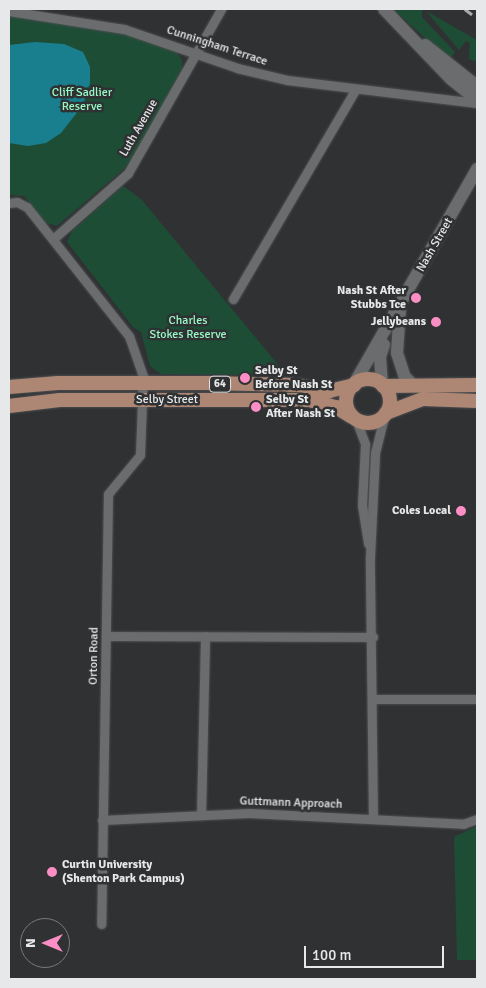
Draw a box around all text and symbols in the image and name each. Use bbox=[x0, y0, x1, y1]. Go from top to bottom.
street label: Cunningham Terrace bbox=[165, 23, 269, 69]
park label: Cliff Sadlier Reserve bbox=[52, 86, 112, 114]
street label: Luth Avenue bbox=[117, 97, 161, 159]
street label: Nash Street bbox=[414, 215, 456, 275]
place label: Nash St After Stubbs Tce bbox=[337, 284, 406, 312]
marker: Nash St After Stubbs Tce bbox=[410, 292, 422, 304]
park label: Charles Stokes Reserve bbox=[149, 314, 227, 342]
place label: Jellybeans bbox=[371, 315, 426, 329]
marker: Jellybeans bbox=[430, 316, 442, 328]
place label: Selby St Before Nash St bbox=[255, 364, 332, 392]
marker: Selby St Before Nash St bbox=[239, 372, 251, 384]
road number: 64 bbox=[209, 376, 231, 392]
street label: Selby Street bbox=[136, 393, 198, 407]
place label: Selby St After Nash St bbox=[266, 393, 335, 421]
marker: Selby St After Nash St bbox=[250, 401, 262, 413]
place label: Coles Local bbox=[392, 504, 451, 518]
marker: Coles Local bbox=[455, 505, 467, 517]
street label: Orton Road bbox=[86, 627, 102, 685]
street label: Guttmann Approach bbox=[239, 794, 343, 812]
place label: Curtin University (Shenton Park Campus) bbox=[62, 858, 185, 886]
marker: Curtin University (Shenton Park Campus) bbox=[46, 866, 58, 878]
north arrow bbox=[20, 918, 70, 968]
scale bar bbox=[306, 936, 446, 968]
text: N bbox=[22, 938, 39, 948]
text: 100 m bbox=[312, 946, 352, 964]

